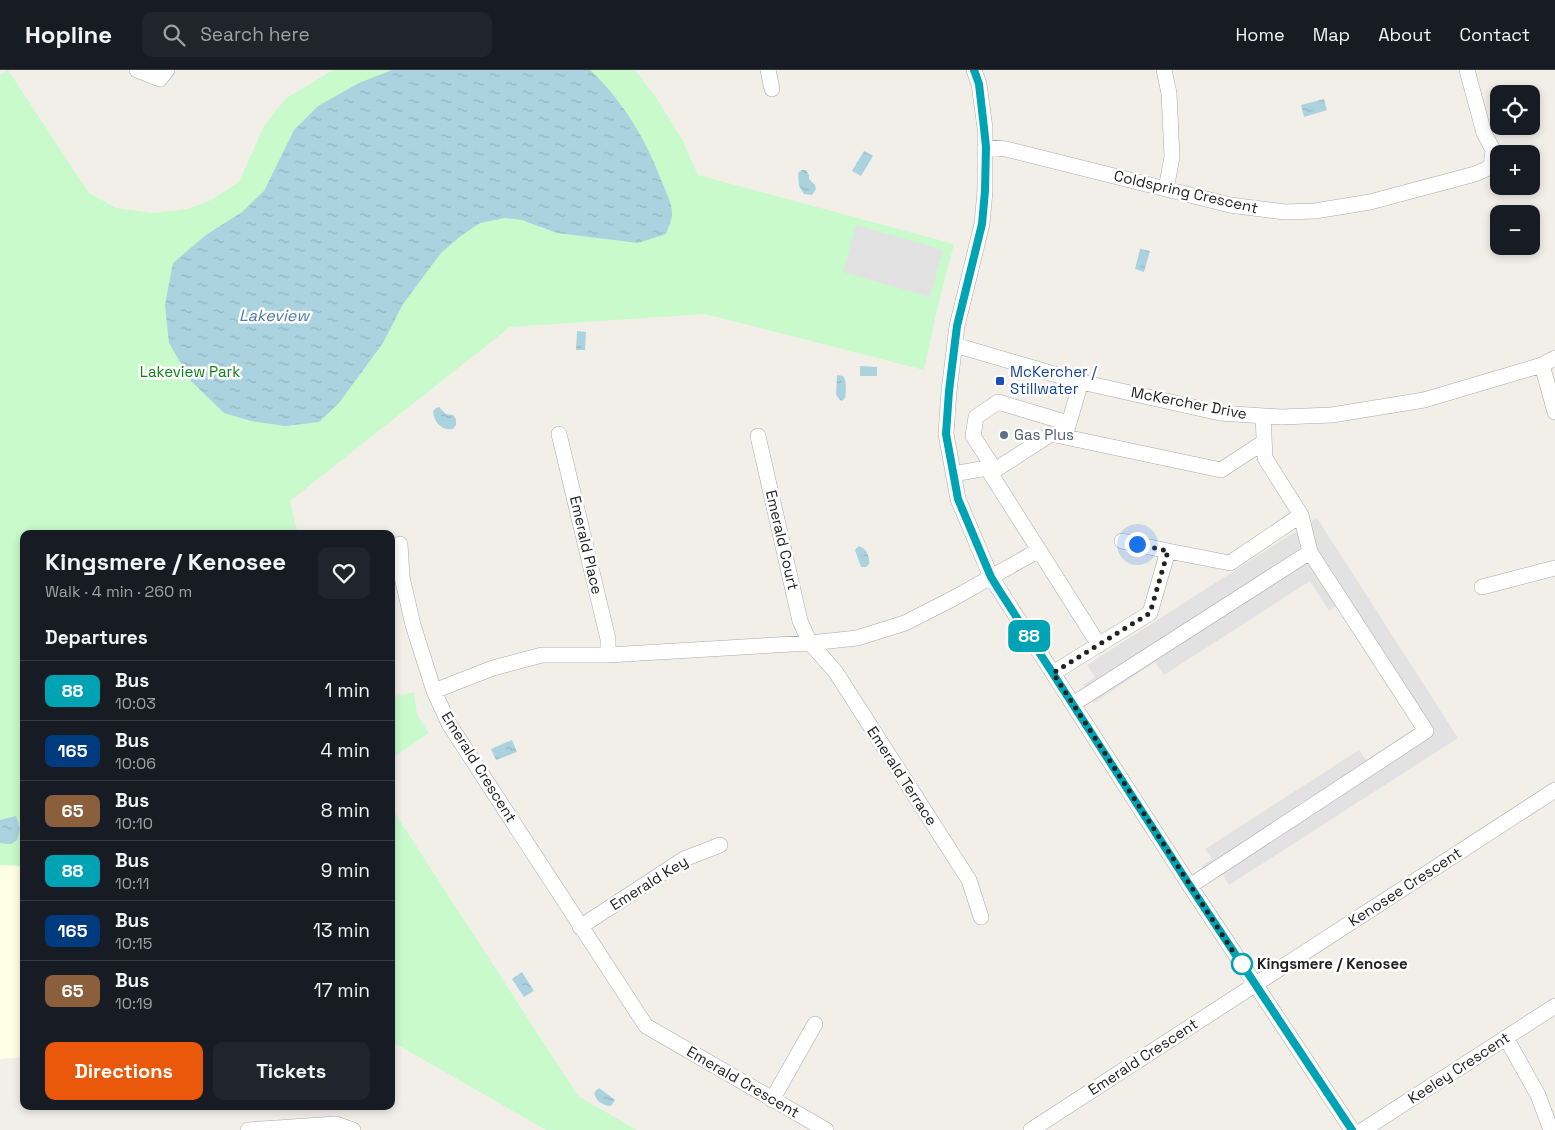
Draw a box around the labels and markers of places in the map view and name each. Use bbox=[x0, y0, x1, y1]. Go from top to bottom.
place label: McKercher / Stillwater bbox=[1010, 362, 1098, 398]
marker: McKercher / Stillwater bbox=[994, 375, 1006, 387]
place label: Gas Plus bbox=[1014, 425, 1074, 444]
marker: Gas Plus bbox=[998, 429, 1010, 441]
marker: Kingsmere / Kenosee bbox=[1231, 953, 1253, 975]
place label: Kingsmere / Kenosee bbox=[1257, 954, 1408, 973]

